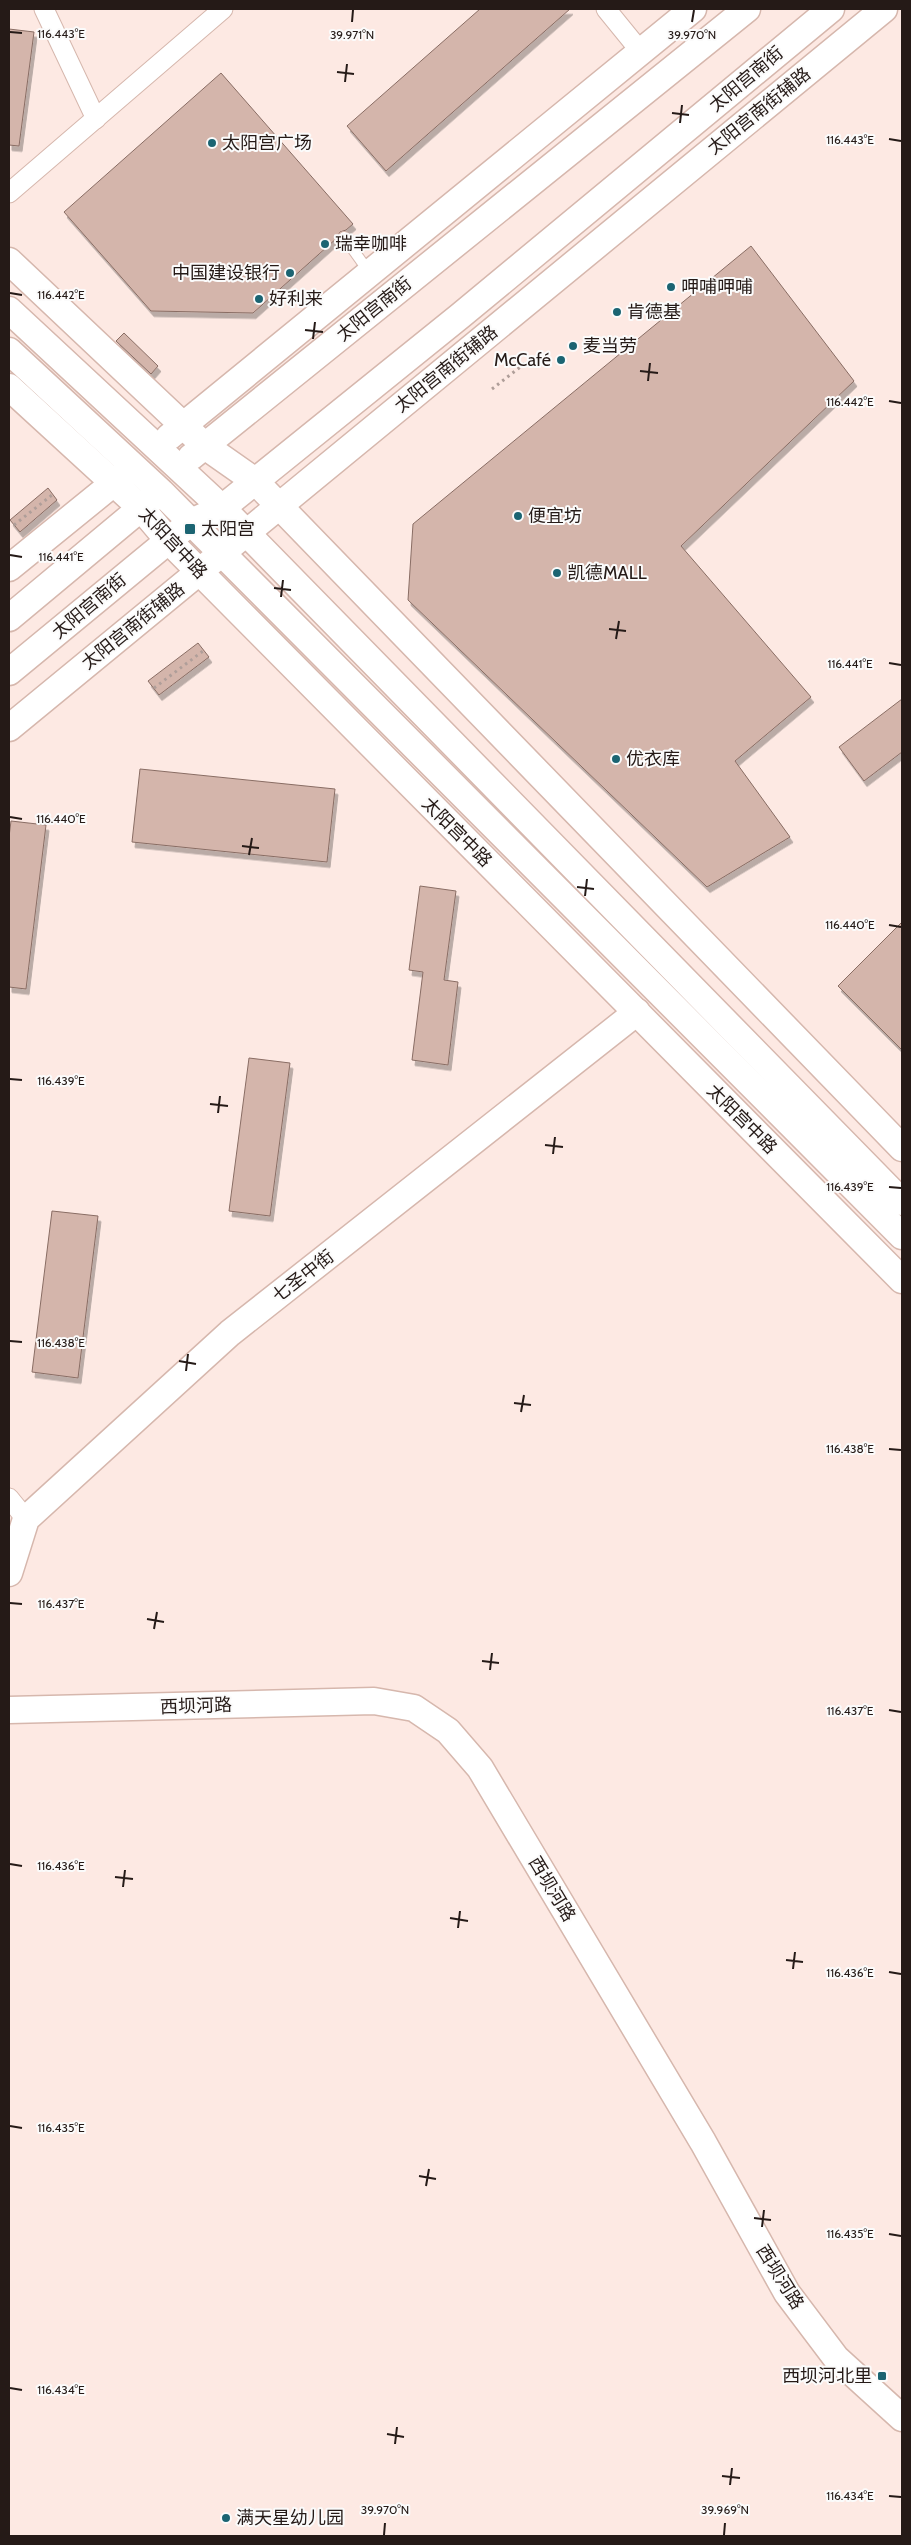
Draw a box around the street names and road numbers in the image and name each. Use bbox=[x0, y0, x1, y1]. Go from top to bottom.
street label: 太阳宫南街 bbox=[704, 42, 788, 116]
street label: 太阳宫南街辅路 bbox=[703, 63, 815, 159]
street label: 太阳宫南街 bbox=[332, 272, 416, 346]
street label: 太阳宫南街辅路 bbox=[390, 321, 502, 417]
street label: 太阳宫中路 bbox=[134, 503, 212, 583]
street label: 太阳宫南街 bbox=[47, 569, 131, 643]
street label: 太阳宫南街辅路 bbox=[77, 578, 189, 674]
street label: 太阳宫中路 bbox=[417, 792, 497, 872]
street label: 太阳宫中路 bbox=[702, 1079, 782, 1159]
street label: 七圣中街 bbox=[268, 1245, 338, 1307]
street label: 西坝河路 bbox=[160, 1694, 232, 1718]
street label: 西坝河路 bbox=[524, 1852, 580, 1926]
street label: 西坝河路 bbox=[752, 2241, 808, 2313]

